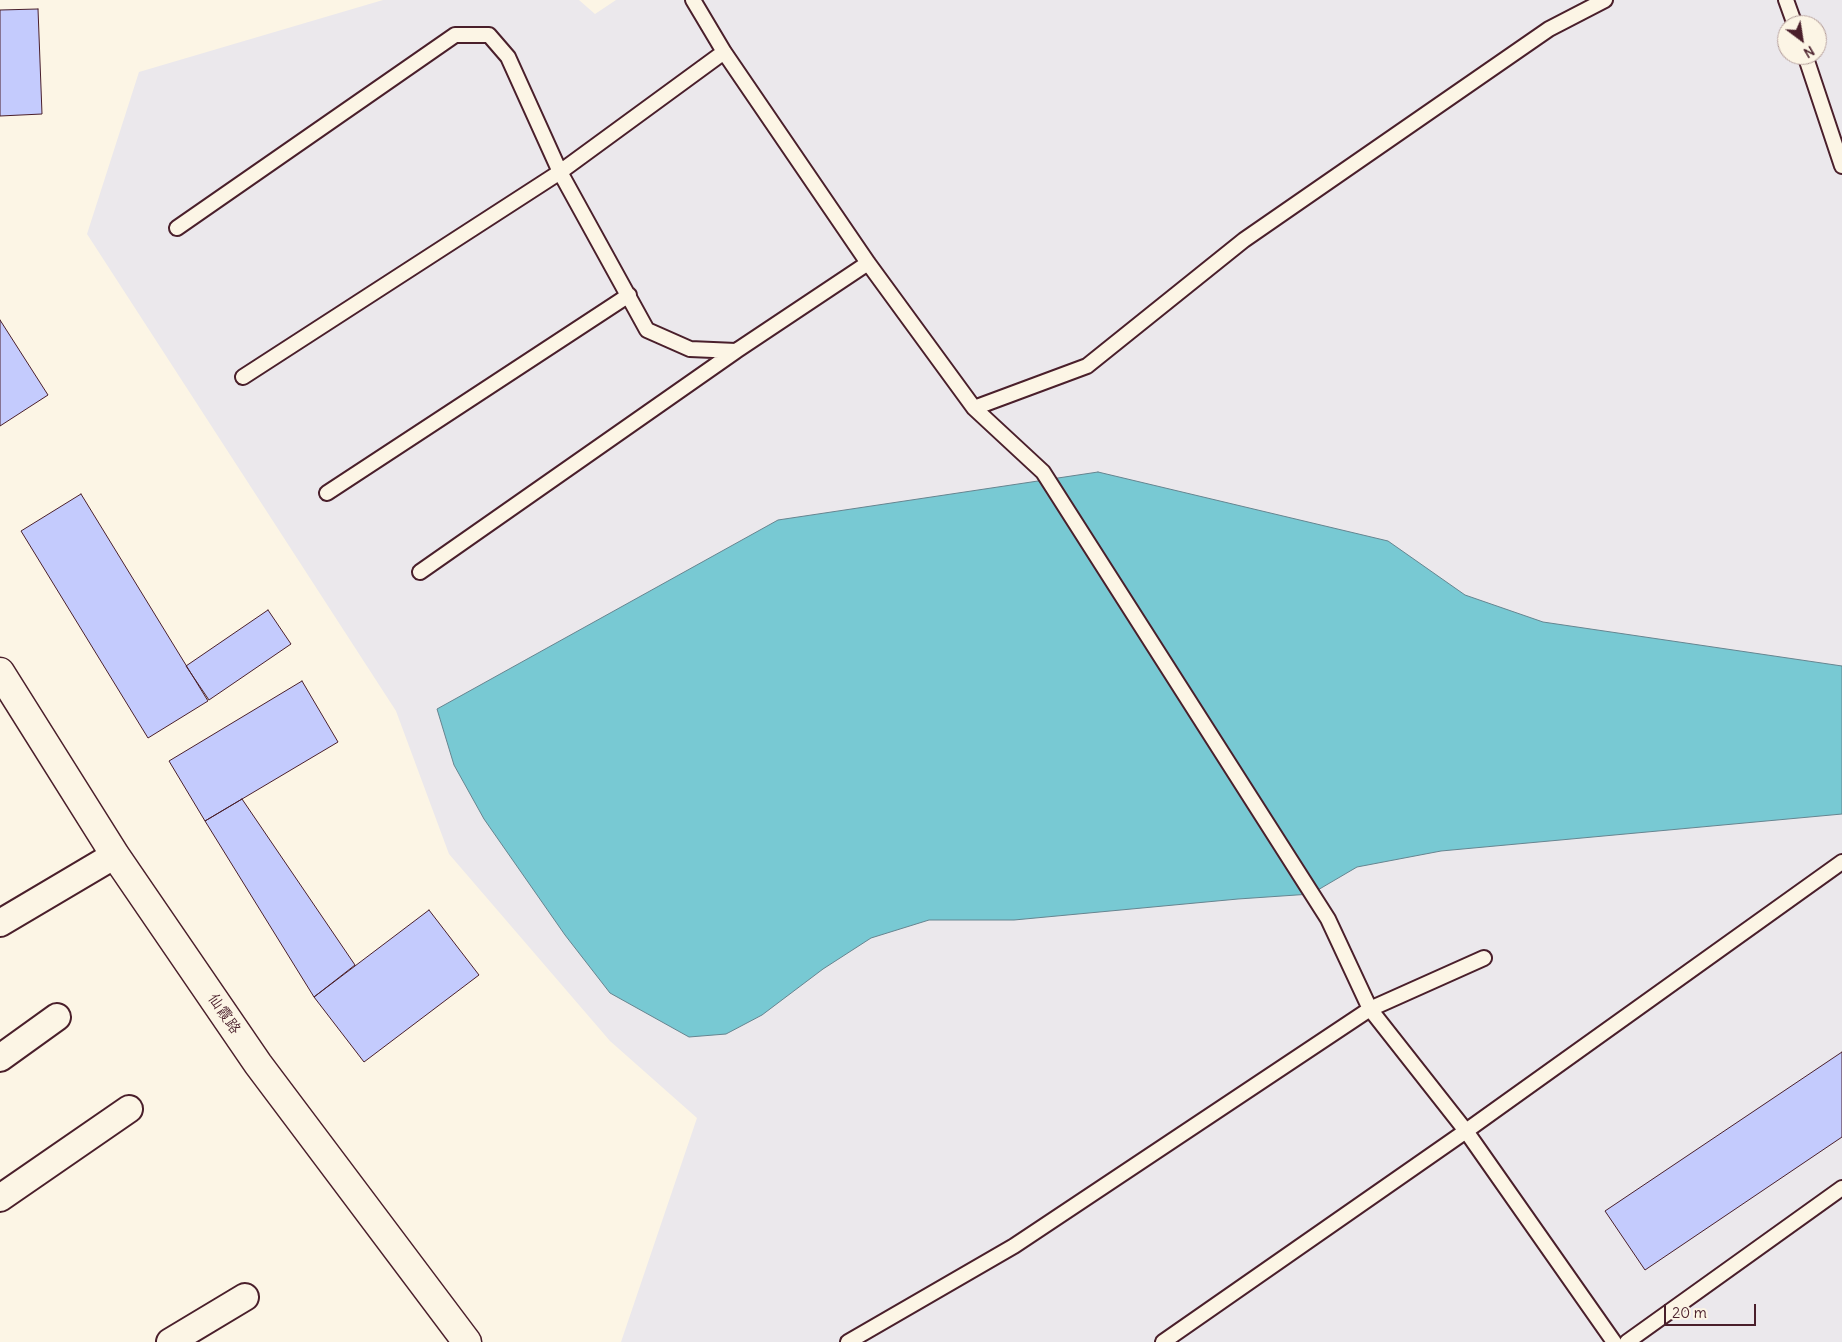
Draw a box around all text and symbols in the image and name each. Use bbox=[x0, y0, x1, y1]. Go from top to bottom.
north arrow bbox=[1777, 15, 1827, 65]
text: N bbox=[1800, 42, 1818, 62]
street label: 仙霞路 bbox=[204, 990, 244, 1038]
scale bar bbox=[1667, 1294, 1760, 1326]
text: 20 m bbox=[1672, 1303, 1707, 1322]

